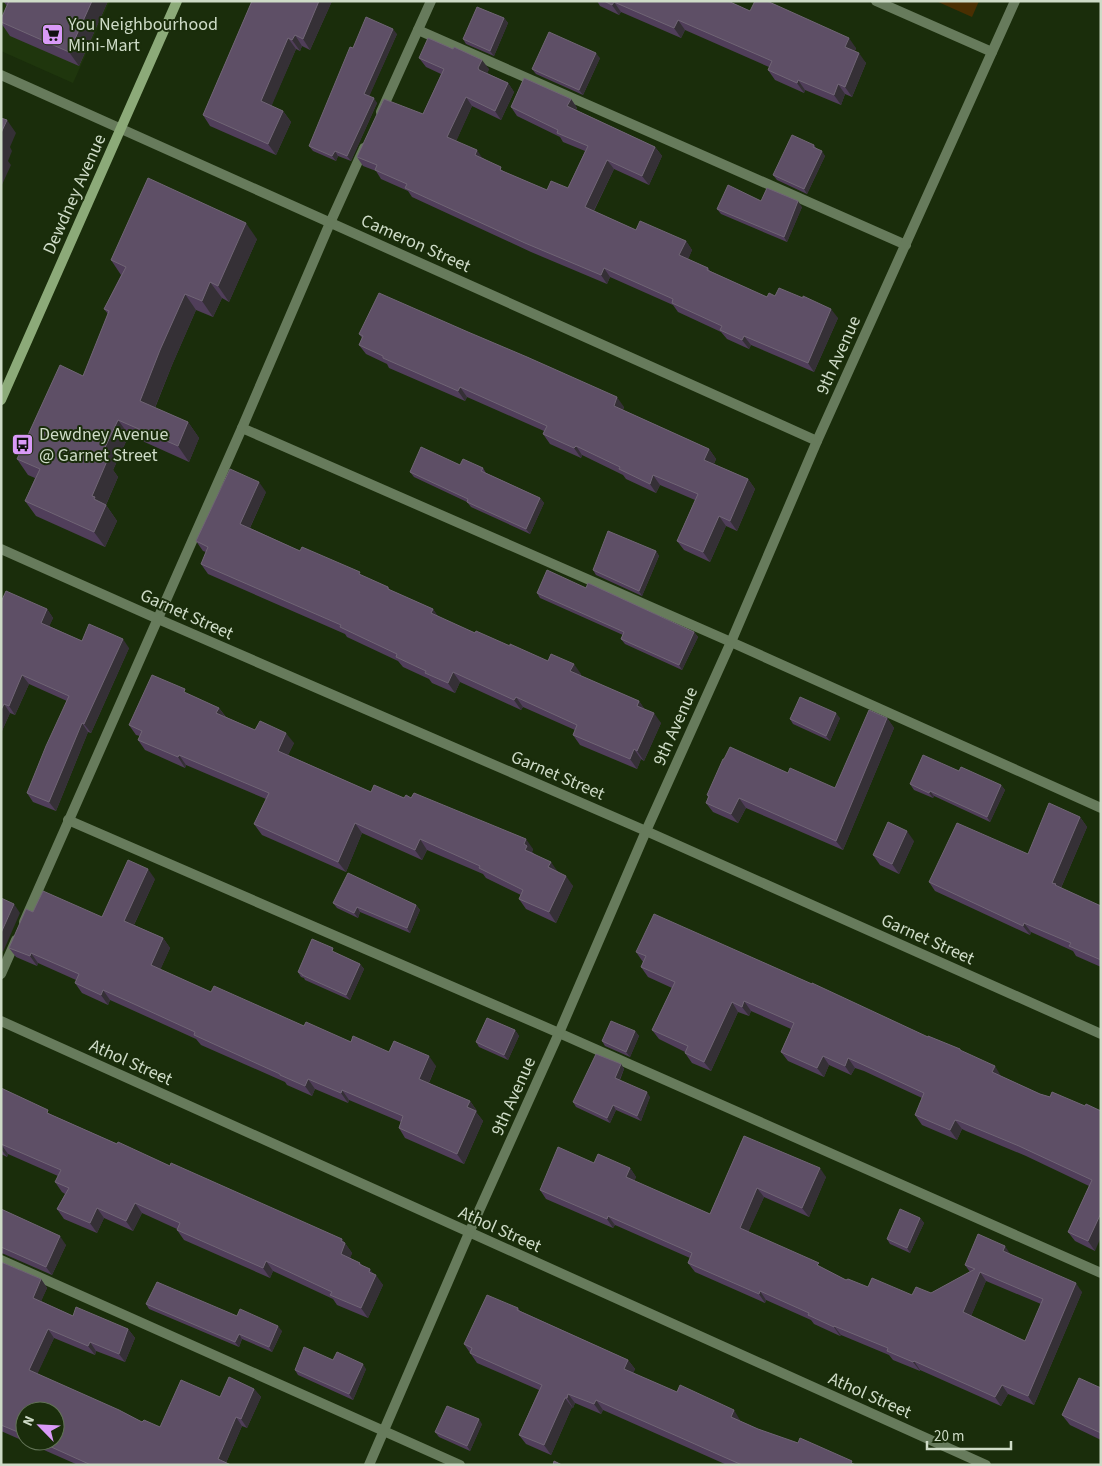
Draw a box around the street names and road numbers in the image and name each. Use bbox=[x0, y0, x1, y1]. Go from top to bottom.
street label: Dewdney Avenue bbox=[37, 130, 112, 258]
street label: Cameron Street bbox=[357, 208, 475, 279]
street label: 9th Avenue bbox=[810, 312, 867, 399]
street label: Garnet Street bbox=[136, 583, 237, 646]
street label: 9th Avenue bbox=[647, 683, 704, 770]
street label: Garnet Street bbox=[507, 744, 609, 806]
street label: Garnet Street bbox=[877, 908, 978, 971]
street label: Athol Street bbox=[85, 1033, 176, 1092]
street label: 9th Avenue bbox=[485, 1053, 542, 1140]
street label: Athol Street bbox=[454, 1200, 545, 1259]
street label: Athol Street bbox=[824, 1366, 915, 1425]

